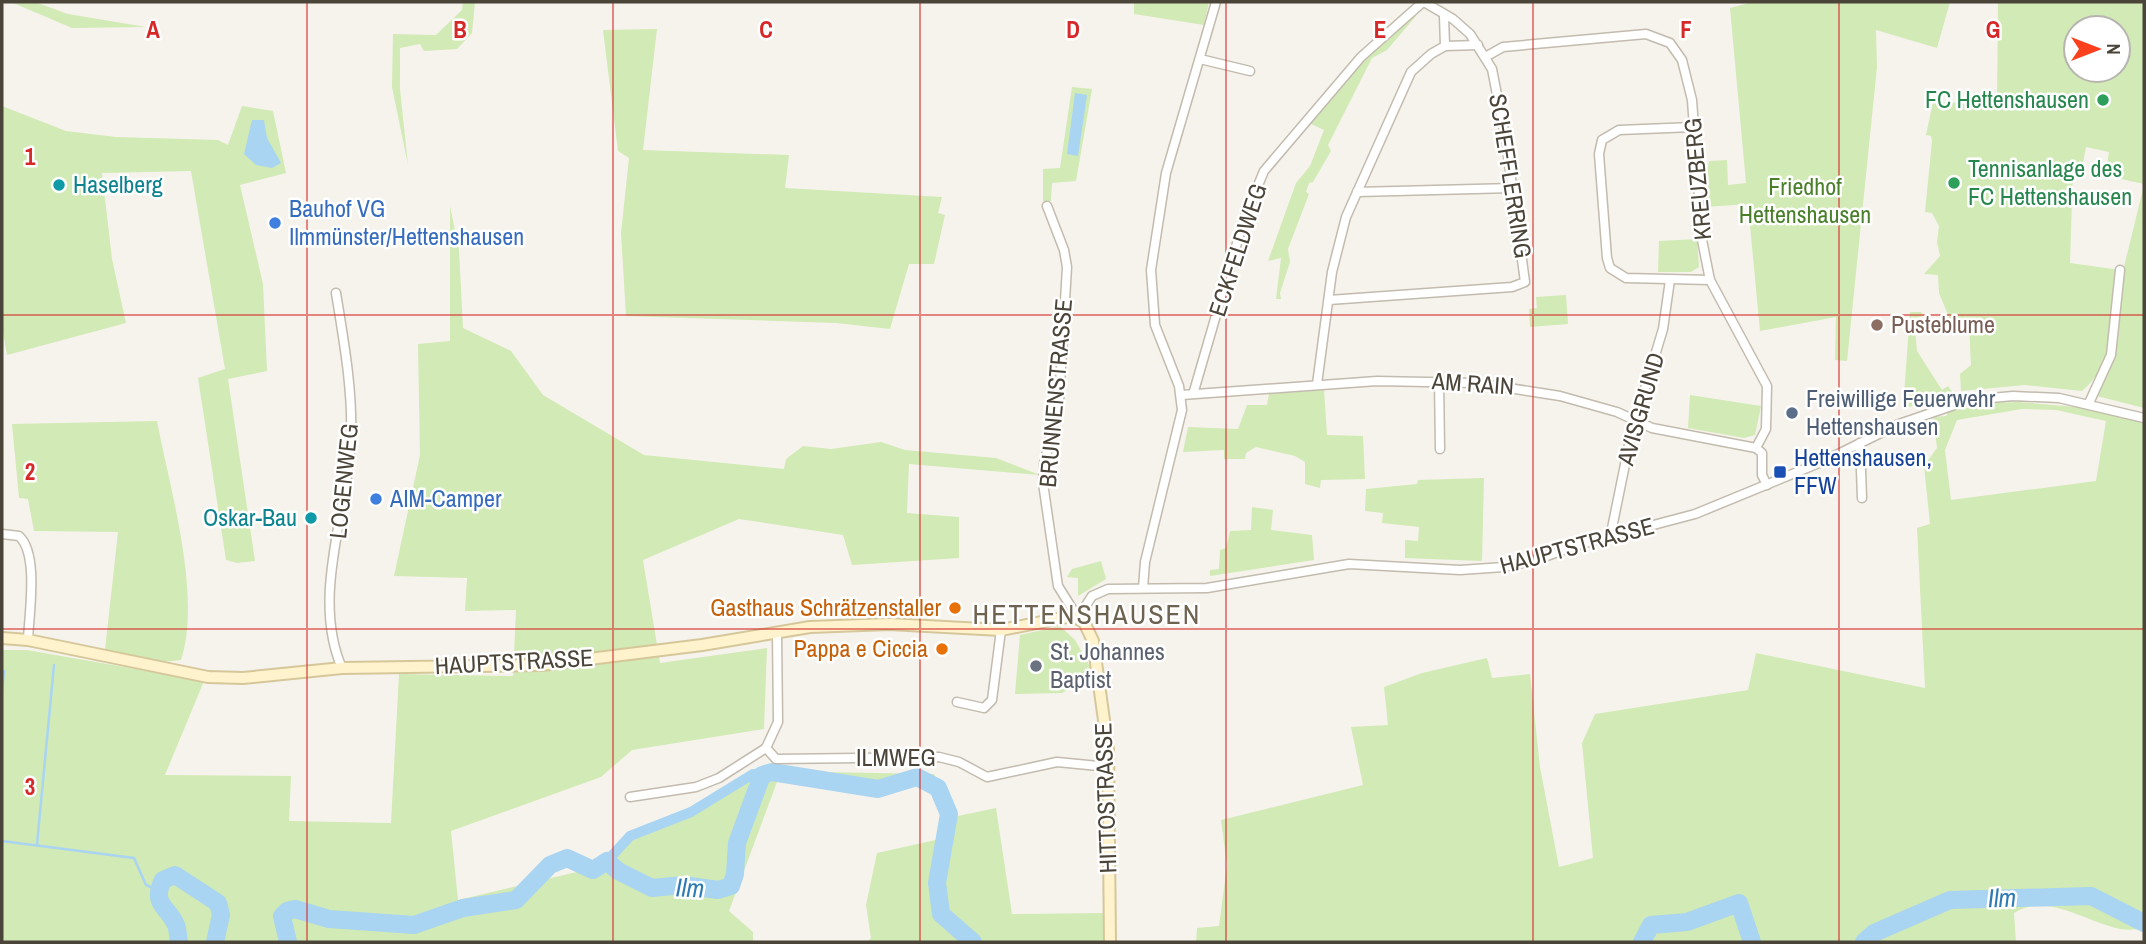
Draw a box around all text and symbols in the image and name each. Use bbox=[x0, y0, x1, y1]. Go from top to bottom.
text: A bbox=[146, 14, 160, 45]
text: B bbox=[453, 14, 467, 45]
text: C bbox=[759, 14, 773, 45]
text: D bbox=[1066, 14, 1080, 45]
text: E bbox=[1374, 14, 1386, 45]
text: F bbox=[1680, 14, 1692, 45]
text: G bbox=[1986, 14, 2000, 45]
north arrow bbox=[2062, 14, 2132, 84]
text: N bbox=[2101, 43, 2127, 55]
place label: FC Hettenshausen bbox=[1925, 83, 2089, 115]
street label: SCHEFFLERRING bbox=[1482, 91, 1540, 260]
marker: FC Hettenshausen bbox=[2095, 92, 2111, 108]
street label: KREUZBERG bbox=[1676, 117, 1718, 241]
text: 1 bbox=[25, 141, 36, 172]
place label: Tennisanlage des FC Hettenshausen bbox=[1968, 152, 2132, 212]
place label: Haselberg bbox=[73, 168, 163, 200]
park label: Friedhof Hettenshausen bbox=[1739, 170, 1871, 230]
marker: Tennisanlage des FC Hettenshausen bbox=[1946, 175, 1962, 191]
marker: Haselberg bbox=[51, 177, 67, 193]
street label: ECKFELDWEG bbox=[1201, 179, 1274, 320]
place label: Bauhof VG Ilmmünster/Hettenshausen bbox=[289, 192, 524, 252]
marker: Bauhof VG Ilmmünster/Hettenshausen bbox=[267, 215, 283, 231]
street label: BRUNNENSTRASSE bbox=[1031, 297, 1079, 489]
place label: Pusteblume bbox=[1891, 308, 1995, 340]
marker: Pusteblume bbox=[1869, 317, 1885, 333]
street label: AVISGRUND bbox=[1608, 349, 1671, 470]
street label: AM RAIN bbox=[1430, 364, 1515, 402]
place label: Freiwillige Feuerwehr Hettenshausen bbox=[1806, 382, 1996, 442]
marker: Freiwillige Feuerwehr Hettenshausen bbox=[1784, 405, 1800, 421]
street label: LOGENWEG bbox=[321, 422, 365, 540]
place label: Hettenshausen, FFW bbox=[1794, 441, 1932, 501]
text: 2 bbox=[25, 456, 35, 487]
marker: Hettenshausen, FFW bbox=[1772, 464, 1788, 480]
place label: AIM-Camper bbox=[389, 482, 502, 514]
marker: AIM-Camper bbox=[368, 491, 384, 507]
place label: Oskar-Bau bbox=[203, 501, 297, 533]
street label: HAUPTSTRASSE bbox=[1496, 509, 1657, 581]
marker: Oskar-Bau bbox=[303, 510, 319, 526]
place label: Gasthaus Schrätzenstaller bbox=[710, 591, 941, 623]
district label: HETTENSHAUSEN bbox=[973, 595, 1201, 633]
marker: Gasthaus Schrätzenstaller bbox=[947, 600, 963, 616]
place label: Pappa e Ciccia bbox=[793, 632, 928, 664]
place label: St. Johannes Baptist bbox=[1050, 635, 1165, 695]
street label: HAUPTSTRASSE bbox=[434, 641, 594, 681]
marker: Pappa e Ciccia bbox=[934, 641, 950, 657]
marker: St. Johannes Baptist bbox=[1028, 658, 1044, 674]
street label: HITTOSTRASSE bbox=[1086, 722, 1124, 874]
street label: ILMWEG bbox=[856, 741, 936, 773]
text: 3 bbox=[25, 771, 35, 802]
water label: Ilm bbox=[675, 869, 705, 906]
water label: Ilm bbox=[1987, 880, 2017, 915]

